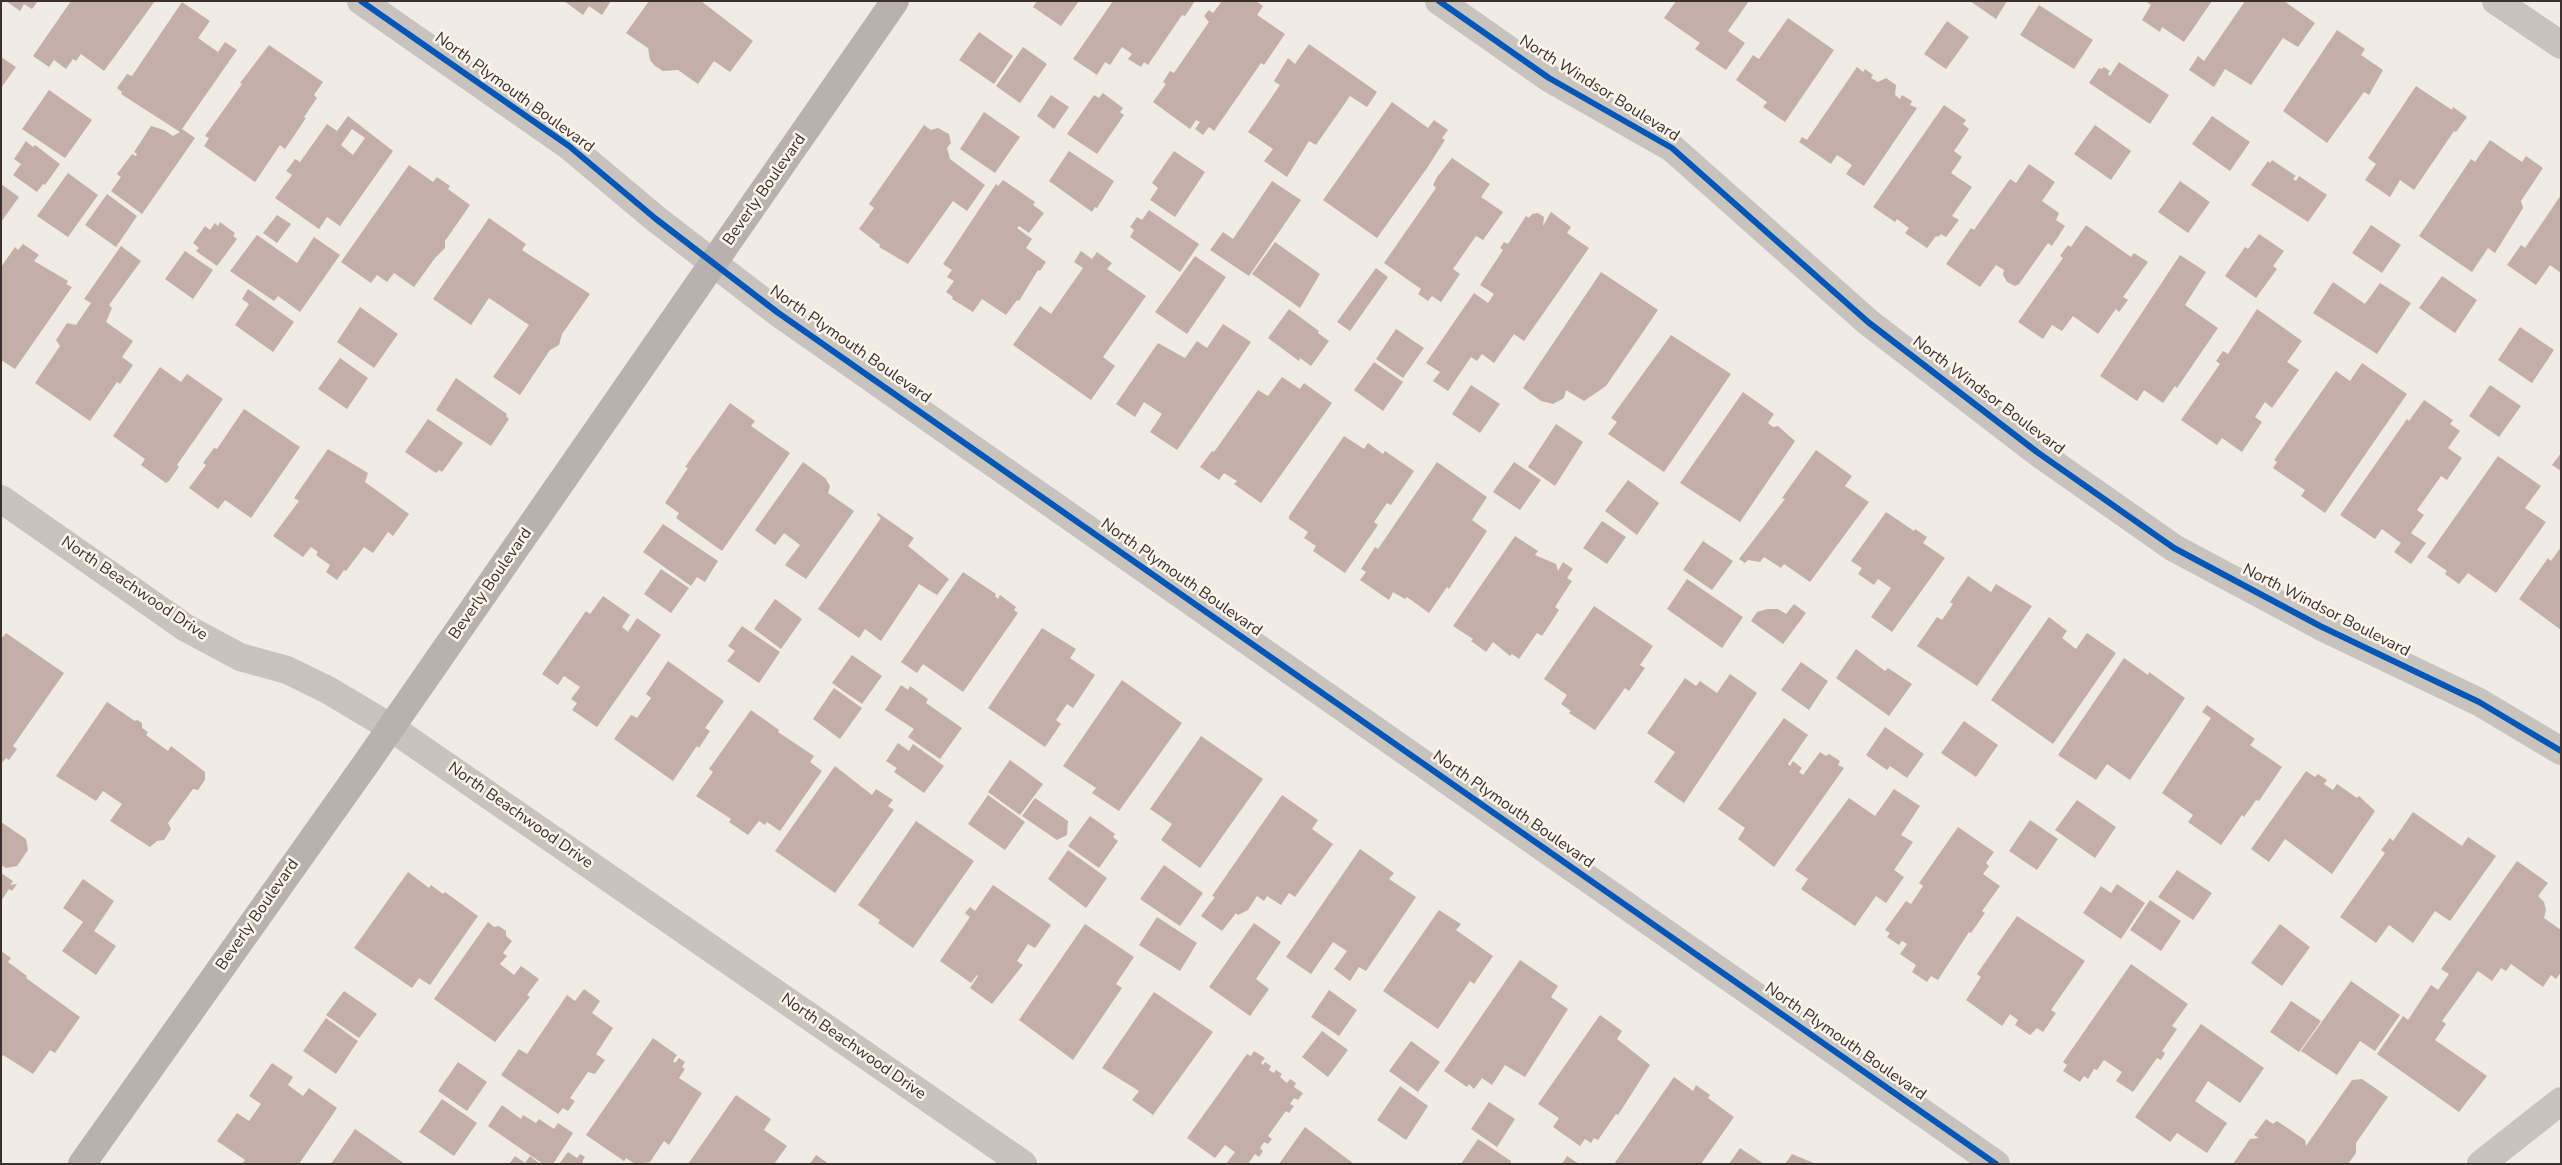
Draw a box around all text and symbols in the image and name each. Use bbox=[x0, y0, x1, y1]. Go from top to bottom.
street label: North Plymouth Boulevard bbox=[431, 29, 597, 157]
street label: North Windsor Boulevard bbox=[1515, 32, 1683, 146]
street label: Beverly Boulevard bbox=[719, 131, 811, 249]
street label: North Plymouth Boulevard bbox=[766, 282, 934, 408]
street label: North Windsor Boulevard bbox=[1908, 333, 2068, 459]
street label: North Plymouth Boulevard bbox=[1097, 515, 1265, 641]
street label: Beverly Boulevard bbox=[445, 525, 537, 643]
street label: North Beachwood Drive bbox=[57, 533, 211, 645]
street label: North Windsor Boulevard bbox=[2239, 560, 2413, 662]
street label: North Plymouth Boulevard bbox=[1429, 747, 1597, 873]
street label: North Beachwood Drive bbox=[444, 759, 596, 873]
street label: Beverly Boulevard bbox=[212, 856, 304, 974]
street label: North Plymouth Boulevard bbox=[1761, 979, 1929, 1105]
street label: North Beachwood Drive bbox=[777, 990, 929, 1104]

